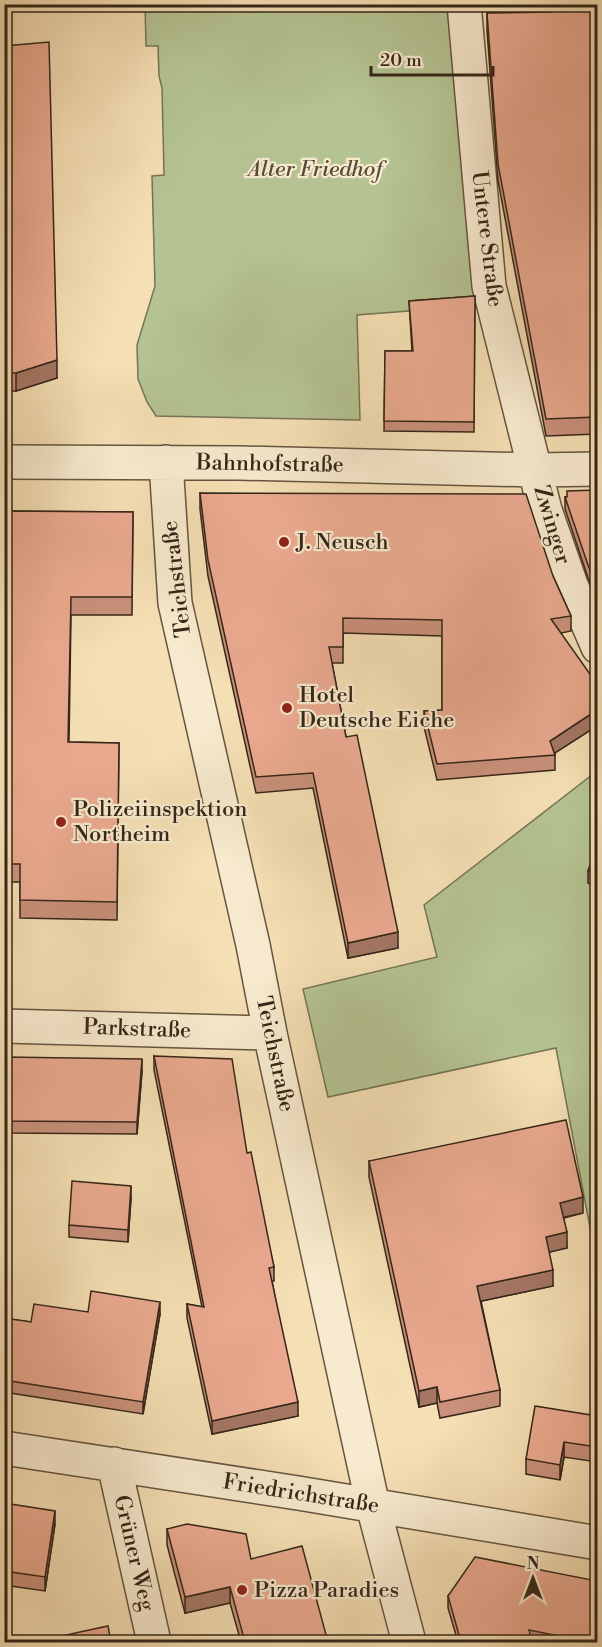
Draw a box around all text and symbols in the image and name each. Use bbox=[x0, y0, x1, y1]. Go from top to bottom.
scale bar bbox=[371, 39, 492, 77]
text: 20 m bbox=[380, 49, 422, 72]
park label: Alter Friedhof bbox=[246, 156, 387, 183]
street label: Untere Straße bbox=[465, 169, 509, 309]
street label: Bahnhofstraße bbox=[195, 449, 344, 479]
street label: Zwinger bbox=[527, 482, 577, 568]
street label: Teichstraße bbox=[156, 519, 198, 639]
place label: J. Neusch bbox=[295, 529, 389, 556]
marker: J. Neusch bbox=[277, 535, 291, 549]
place label: Hotel Deutsche Eiche bbox=[299, 682, 454, 734]
marker: Hotel Deutsche Eiche bbox=[280, 701, 294, 715]
place label: Polizeiinspektion Northeim bbox=[73, 796, 247, 848]
marker: Polizeiinspektion Northeim bbox=[54, 815, 68, 829]
street label: Teichstraße bbox=[250, 994, 300, 1114]
street label: Parkstraße bbox=[82, 1014, 192, 1044]
street label: Friedrichstraße bbox=[221, 1468, 381, 1520]
street label: Grüner Weg bbox=[108, 1492, 161, 1614]
north arrow bbox=[503, 1548, 563, 1608]
text: N bbox=[527, 1554, 540, 1574]
place label: Pizza Paradies bbox=[254, 1577, 399, 1604]
marker: Pizza Paradies bbox=[235, 1583, 249, 1597]

